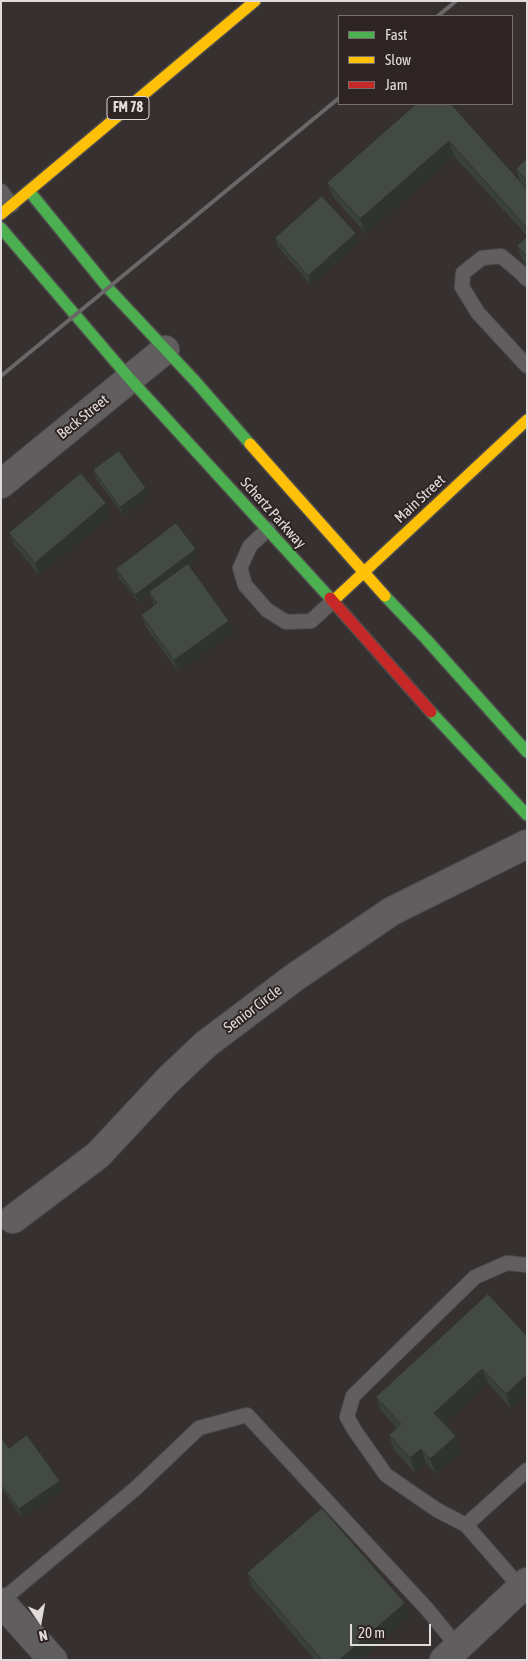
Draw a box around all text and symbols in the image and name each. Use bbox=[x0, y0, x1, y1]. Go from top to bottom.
legend bbox=[338, 15, 513, 105]
text: Fast bbox=[385, 26, 407, 43]
text: Slow bbox=[385, 51, 411, 68]
text: Jam bbox=[385, 76, 408, 93]
road number: FM 78 bbox=[107, 96, 149, 120]
street label: Beck Street bbox=[54, 391, 112, 443]
street label: Main Street bbox=[391, 471, 449, 527]
street label: Schertz Parkway bbox=[237, 474, 309, 552]
street label: Senior Circle bbox=[220, 981, 286, 1037]
north arrow bbox=[15, 1596, 65, 1646]
scale bar bbox=[353, 1614, 434, 1646]
text: 20 m bbox=[358, 1624, 385, 1641]
text: N bbox=[37, 1627, 49, 1644]

